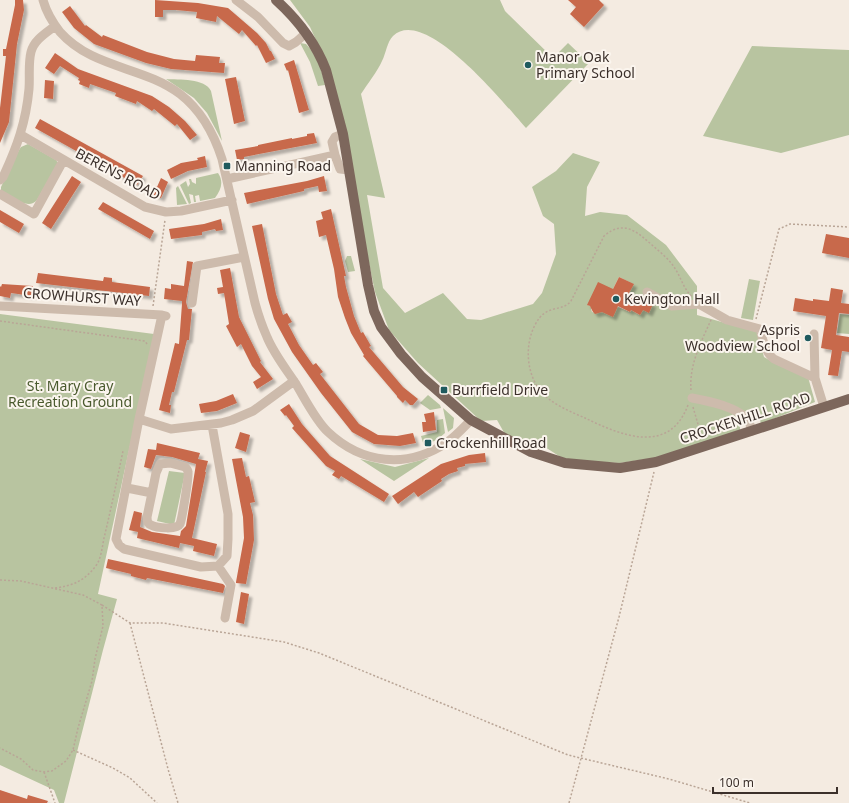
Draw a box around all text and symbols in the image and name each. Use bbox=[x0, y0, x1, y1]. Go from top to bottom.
place label: Manor Oak Primary School bbox=[536, 47, 635, 82]
marker: Manor Oak Primary School bbox=[523, 60, 533, 70]
street label: BERENS ROAD bbox=[72, 143, 164, 204]
place label: Manning Road bbox=[235, 156, 331, 175]
marker: Manning Road bbox=[222, 161, 232, 171]
street label: CROWHURST WAY bbox=[22, 283, 142, 310]
place label: Kevington Hall bbox=[624, 289, 720, 308]
marker: Kevington Hall bbox=[611, 294, 621, 304]
place label: Aspris Woodview School bbox=[685, 320, 800, 355]
marker: Aspris Woodview School bbox=[803, 333, 813, 343]
park label: St. Mary Cray Recreation Ground bbox=[8, 376, 132, 411]
place label: Burrfield Drive bbox=[452, 380, 548, 399]
marker: Burrfield Drive bbox=[439, 385, 449, 395]
street label: CROCKENHILL ROAD bbox=[677, 387, 813, 448]
place label: Crockenhill Road bbox=[436, 433, 546, 452]
marker: Crockenhill Road bbox=[423, 438, 433, 448]
scale bar bbox=[713, 769, 837, 795]
text: 100 m bbox=[719, 774, 754, 791]

